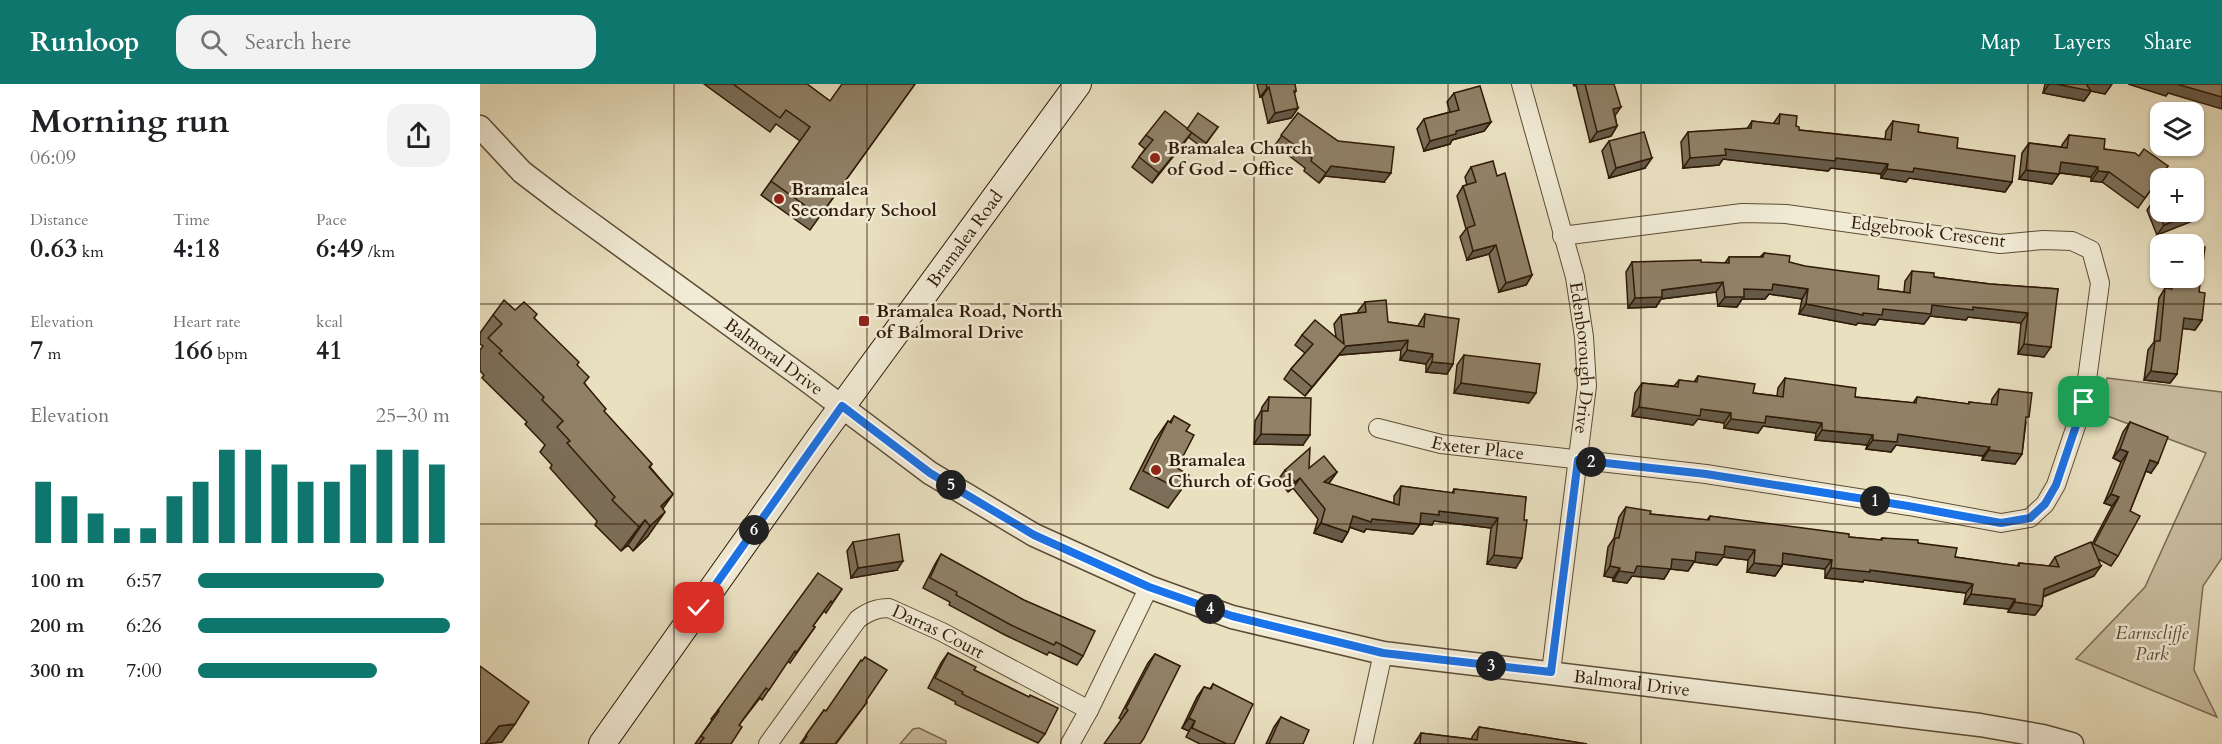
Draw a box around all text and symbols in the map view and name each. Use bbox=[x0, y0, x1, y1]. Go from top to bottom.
search box bbox=[176, 15, 596, 69]
text: Runloop bbox=[30, 23, 140, 61]
icon: search bbox=[197, 26, 230, 59]
text: Search here bbox=[245, 27, 351, 57]
text: Map bbox=[1981, 28, 2021, 57]
text: Layers bbox=[2054, 28, 2111, 57]
text: Share bbox=[2144, 28, 2192, 57]
text: Morning run bbox=[30, 99, 230, 144]
map controls bbox=[2150, 102, 2204, 288]
button: layers bbox=[2150, 102, 2204, 156]
button: share bbox=[387, 104, 450, 167]
place label: Bramalea Church of God - Office bbox=[1167, 136, 1312, 182]
text: 06:09 bbox=[30, 144, 76, 171]
marker: Bramalea Church of God - Office bbox=[1148, 151, 1162, 165]
button: + bbox=[2150, 168, 2204, 222]
place label: Bramalea Secondary School bbox=[791, 177, 937, 223]
street label: Bramalea Road bbox=[921, 185, 1009, 292]
marker: Bramalea Secondary School bbox=[772, 192, 786, 206]
text: Distance bbox=[30, 209, 88, 231]
text: Time bbox=[173, 209, 210, 231]
text: Pace bbox=[316, 209, 347, 231]
street label: Edgebrook Crescent bbox=[1849, 210, 2007, 254]
text: 0.63 bbox=[30, 231, 78, 266]
text: 4:18 bbox=[173, 231, 221, 266]
text: 6:49 bbox=[316, 231, 364, 266]
button: − bbox=[2150, 234, 2204, 288]
text: km bbox=[78, 241, 104, 263]
text: /km bbox=[364, 241, 395, 263]
street label: Edenborough Drive bbox=[1563, 280, 1599, 436]
place label: Bramalea Road, North of Balmoral Drive bbox=[876, 299, 1062, 345]
text: Elevation bbox=[30, 311, 94, 333]
text: Heart rate bbox=[173, 311, 241, 333]
text: kcal bbox=[316, 311, 343, 333]
street label: Balmoral Drive bbox=[719, 312, 829, 401]
marker: Bramalea Road, North of Balmoral Drive bbox=[857, 314, 871, 328]
text: 7 bbox=[30, 333, 43, 368]
text: 166 bbox=[173, 333, 213, 368]
text: 41 bbox=[316, 333, 343, 368]
text: m bbox=[43, 343, 61, 365]
text: bpm bbox=[213, 343, 248, 365]
pin bbox=[2058, 376, 2109, 427]
icon: arrive bbox=[2067, 385, 2100, 418]
text: Elevation bbox=[30, 402, 109, 429]
text: 25–30 m bbox=[376, 402, 450, 429]
street label: Exeter Place bbox=[1429, 430, 1525, 466]
pin: 2 bbox=[1576, 447, 1606, 477]
place label: Bramalea Church of God bbox=[1168, 448, 1293, 494]
text: 2 bbox=[1587, 451, 1595, 473]
marker: Bramalea Church of God bbox=[1149, 463, 1163, 477]
pin: 5 bbox=[936, 470, 966, 500]
text: 5 bbox=[947, 474, 955, 496]
pin: 1 bbox=[1860, 486, 1890, 516]
text: 1 bbox=[1871, 490, 1879, 512]
pin: 6 bbox=[739, 515, 769, 545]
text: 6 bbox=[750, 519, 758, 541]
text: 100 m bbox=[30, 567, 85, 594]
text: 6:57 bbox=[126, 567, 162, 594]
pin bbox=[673, 582, 724, 633]
icon: check bbox=[682, 591, 715, 624]
pin: 4 bbox=[1195, 594, 1225, 624]
street label: Darras Court bbox=[888, 598, 989, 665]
text: 4 bbox=[1206, 598, 1214, 620]
text: 200 m bbox=[30, 612, 85, 639]
text: 6:26 bbox=[126, 612, 162, 639]
park label: Earnscliffe Park bbox=[2116, 621, 2190, 667]
pin: 3 bbox=[1476, 651, 1506, 681]
text: 3 bbox=[1487, 655, 1495, 677]
text: 300 m bbox=[30, 657, 85, 684]
text: 7:00 bbox=[126, 657, 162, 684]
street label: Balmoral Drive bbox=[1572, 664, 1691, 702]

